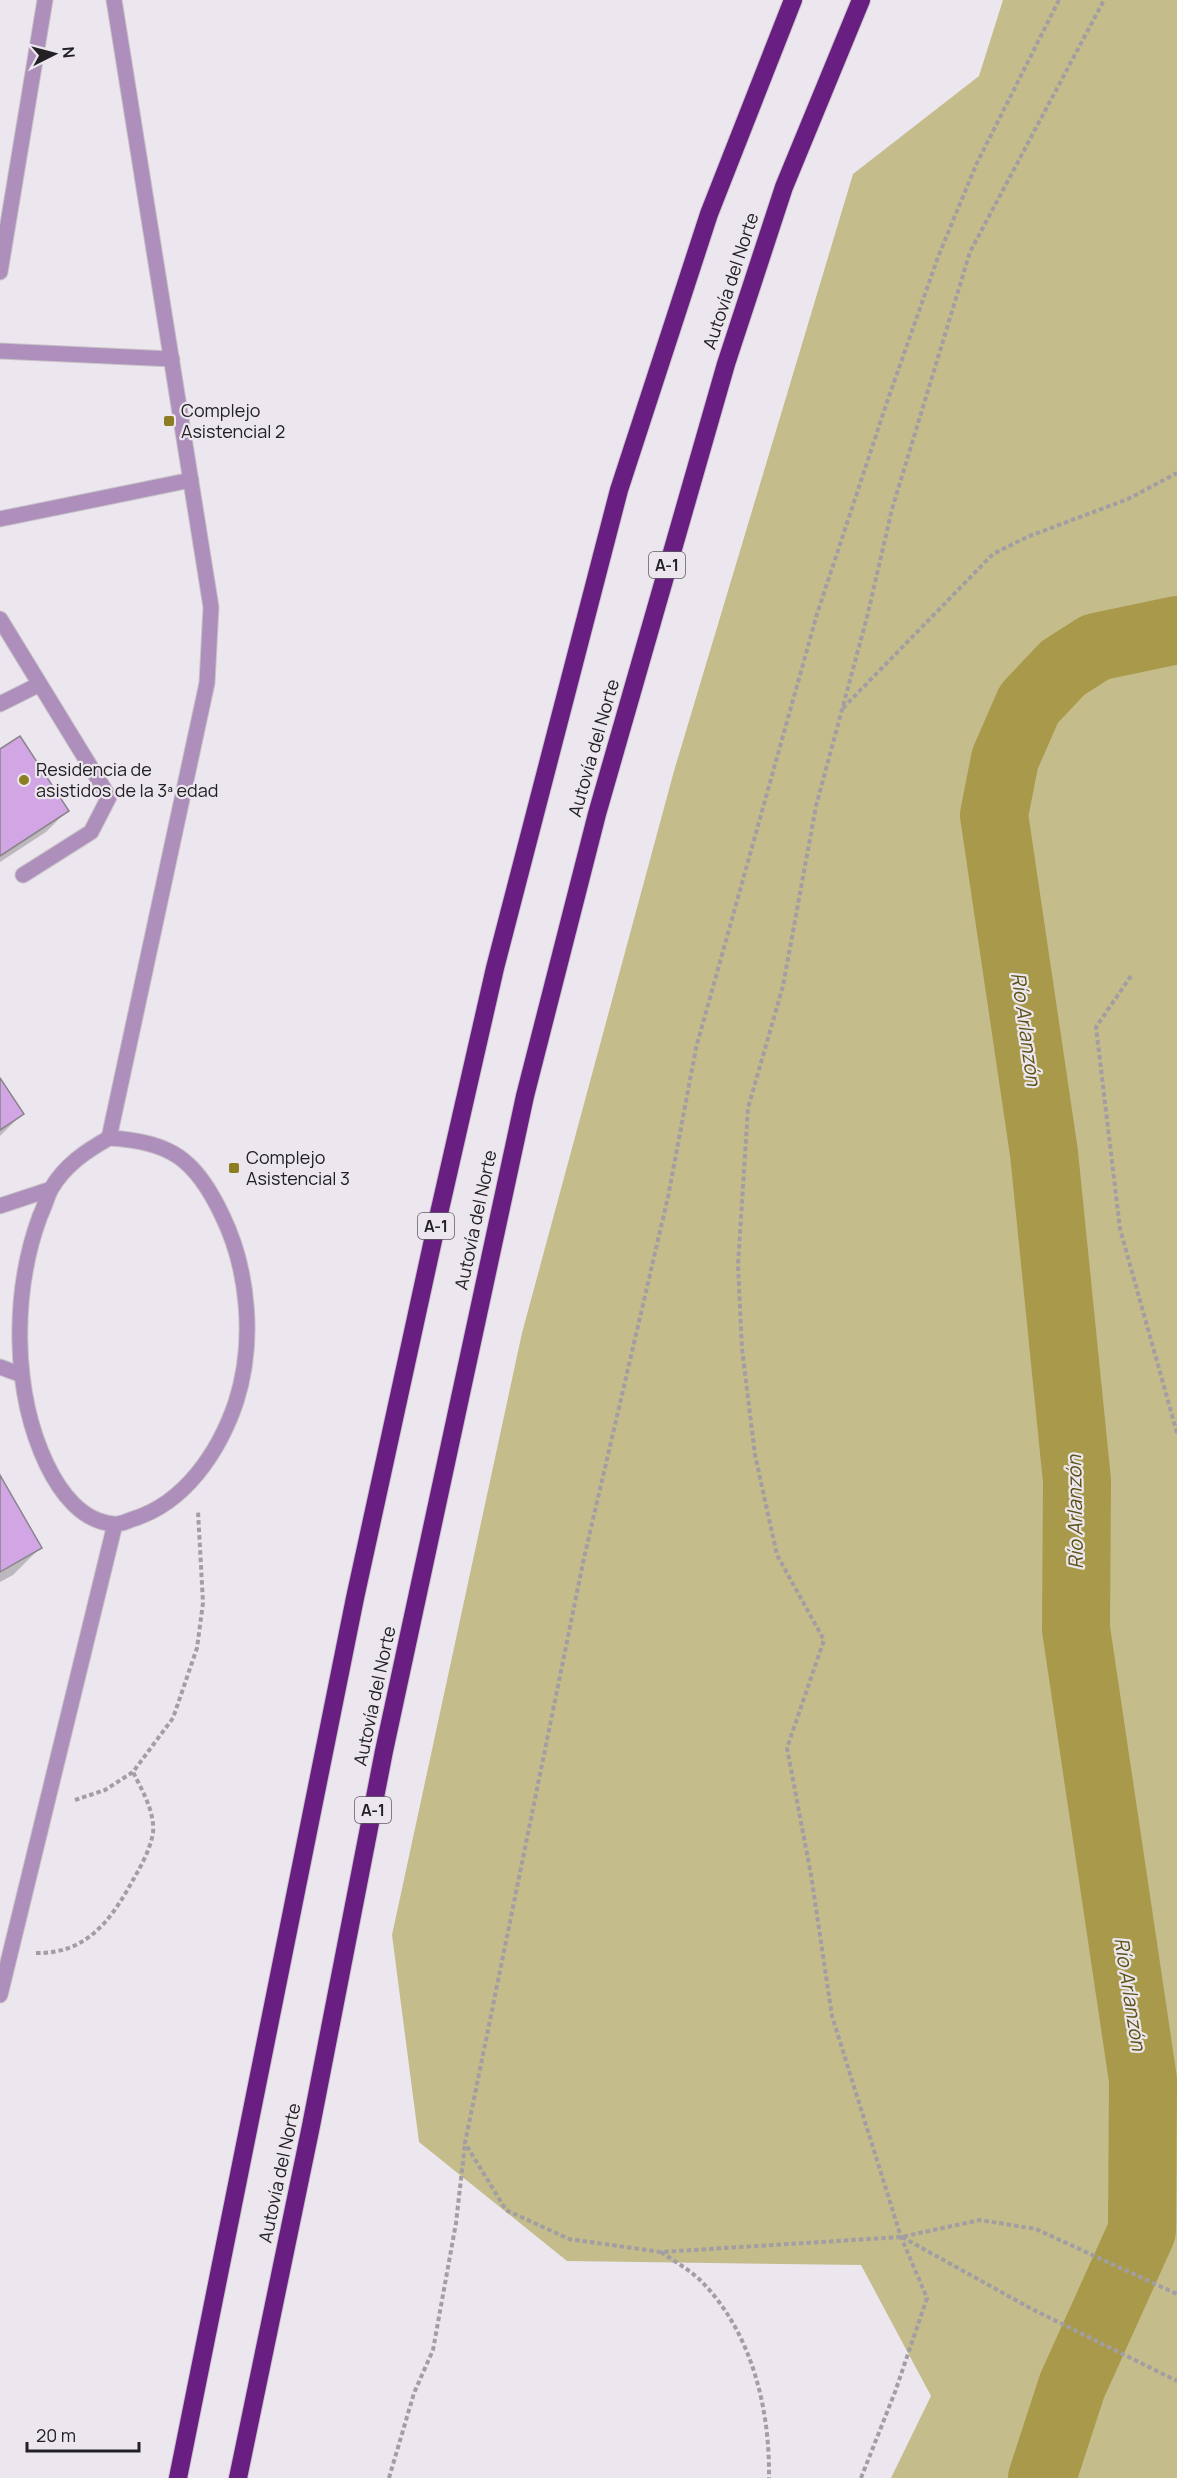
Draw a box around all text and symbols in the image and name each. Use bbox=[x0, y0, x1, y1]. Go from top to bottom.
north arrow bbox=[24, 24, 84, 84]
text: N bbox=[57, 46, 80, 59]
street label: Autovía del Norte bbox=[697, 209, 763, 352]
place label: Complejo Asistencial 2 bbox=[181, 398, 285, 443]
marker: Complejo Asistencial 2 bbox=[162, 414, 176, 428]
road number: A-1 bbox=[649, 552, 685, 578]
street label: Autovía del Norte bbox=[562, 676, 624, 819]
place label: Residencia de asistidos de la 3ª edad bbox=[36, 757, 218, 802]
marker: Residencia de asistidos de la 3ª edad bbox=[17, 773, 31, 787]
water label: Río Arlanzón bbox=[1005, 971, 1048, 1088]
place label: Complejo Asistencial 3 bbox=[246, 1145, 350, 1190]
street label: Autovía del Norte bbox=[449, 1148, 502, 1292]
marker: Complejo Asistencial 3 bbox=[227, 1161, 241, 1175]
road number: A-1 bbox=[418, 1213, 454, 1239]
water label: Río Arlanzón bbox=[1060, 1454, 1089, 1569]
street label: Autovía del Norte bbox=[348, 1624, 401, 1768]
road number: A-1 bbox=[355, 1797, 391, 1823]
water label: Río Arlanzón bbox=[1108, 1935, 1153, 2054]
street label: Autovía del Norte bbox=[253, 2101, 306, 2245]
scale bar bbox=[27, 2415, 140, 2453]
text: 20 m bbox=[36, 2423, 76, 2447]

